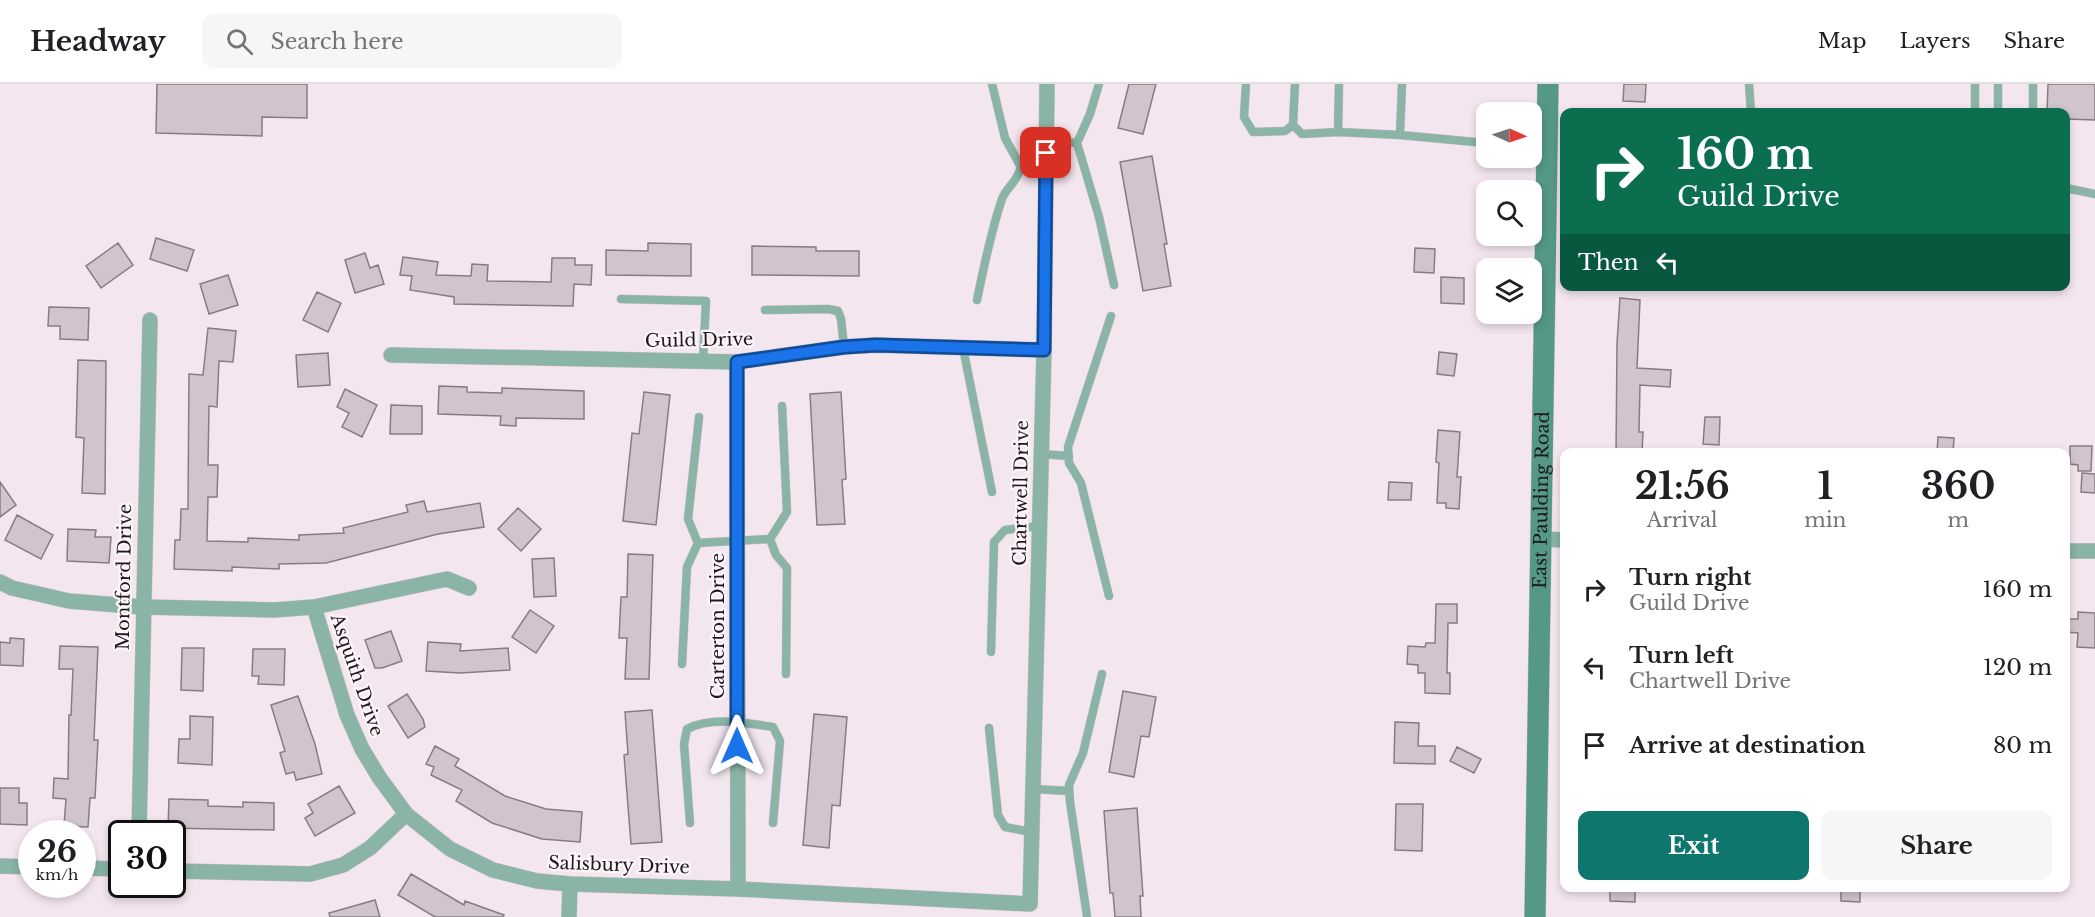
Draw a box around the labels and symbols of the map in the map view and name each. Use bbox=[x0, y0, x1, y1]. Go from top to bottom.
north arrow bbox=[1476, 102, 1542, 168]
pin bbox=[1020, 127, 1071, 178]
street label: Guild Drive bbox=[645, 328, 753, 352]
street label: East Paulding Road bbox=[1529, 411, 1554, 589]
street label: Chartwell Drive bbox=[1009, 420, 1033, 566]
street label: Montford Drive bbox=[112, 504, 136, 650]
street label: Carterton Drive bbox=[707, 553, 729, 699]
street label: Asquith Drive bbox=[325, 610, 388, 739]
position arrow bbox=[705, 714, 769, 778]
speed limit sign: 30 bbox=[108, 820, 186, 898]
street label: Salisbury Drive bbox=[548, 852, 690, 878]

